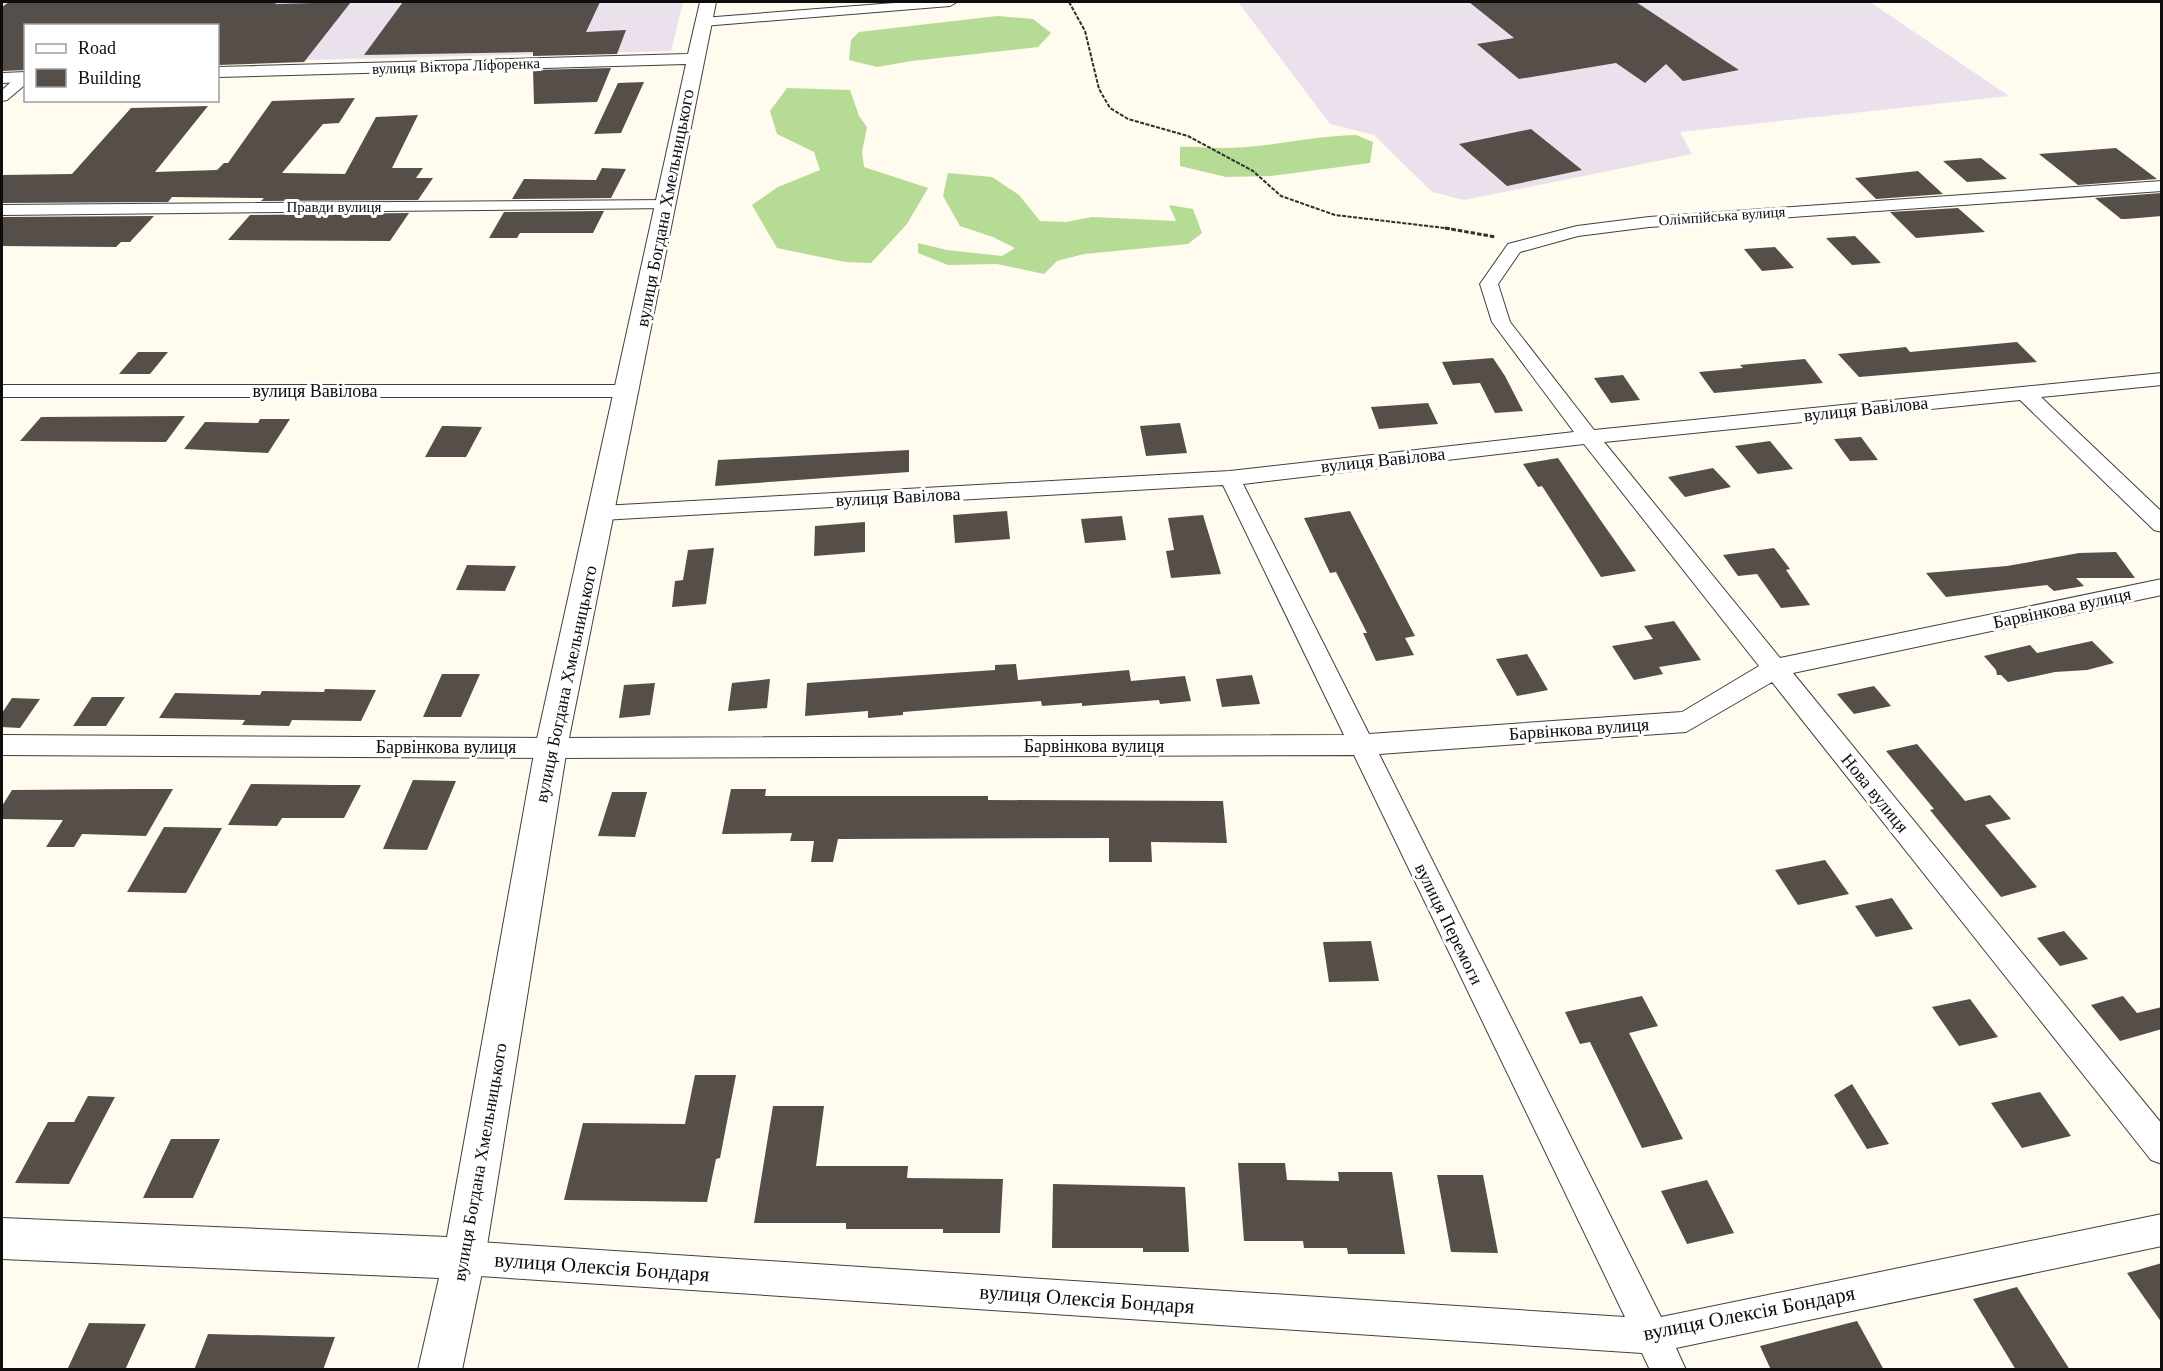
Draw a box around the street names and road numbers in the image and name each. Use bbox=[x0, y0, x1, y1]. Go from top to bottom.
street label: вулиця Віктора Ліфоренка bbox=[372, 55, 541, 77]
street label: вулиця Богдана Хмельницького bbox=[632, 87, 698, 329]
street label: Правди вулиця bbox=[287, 199, 382, 215]
street label: Олімпійська вулиця bbox=[1658, 204, 1786, 228]
street label: вулиця Вавілова bbox=[253, 381, 377, 401]
street label: вулиця Вавілова bbox=[1803, 393, 1929, 425]
street label: вулиця Вавілова bbox=[1320, 444, 1446, 476]
street label: вулиця Вавілова bbox=[835, 484, 961, 510]
street label: вулиця Богдана Хмельницького bbox=[531, 564, 601, 804]
street label: Барвінкова вулиця bbox=[1991, 584, 2133, 632]
street label: Барвінкова вулиця bbox=[1508, 714, 1650, 744]
street label: Барвінкова вулиця bbox=[1024, 736, 1164, 756]
street label: Барвінкова вулиця bbox=[376, 737, 516, 757]
street label: Нова вулиця bbox=[1837, 750, 1913, 836]
street label: вулиця Перемоги bbox=[1411, 860, 1487, 988]
street label: вулиця Богдана Хмельницького bbox=[449, 1041, 511, 1283]
street label: вулиця Олексія Бондаря bbox=[494, 1248, 711, 1287]
street label: вулиця Олексія Бондаря bbox=[979, 1280, 1196, 1319]
street label: вулиця Олексія Бондаря bbox=[1641, 1281, 1857, 1345]

